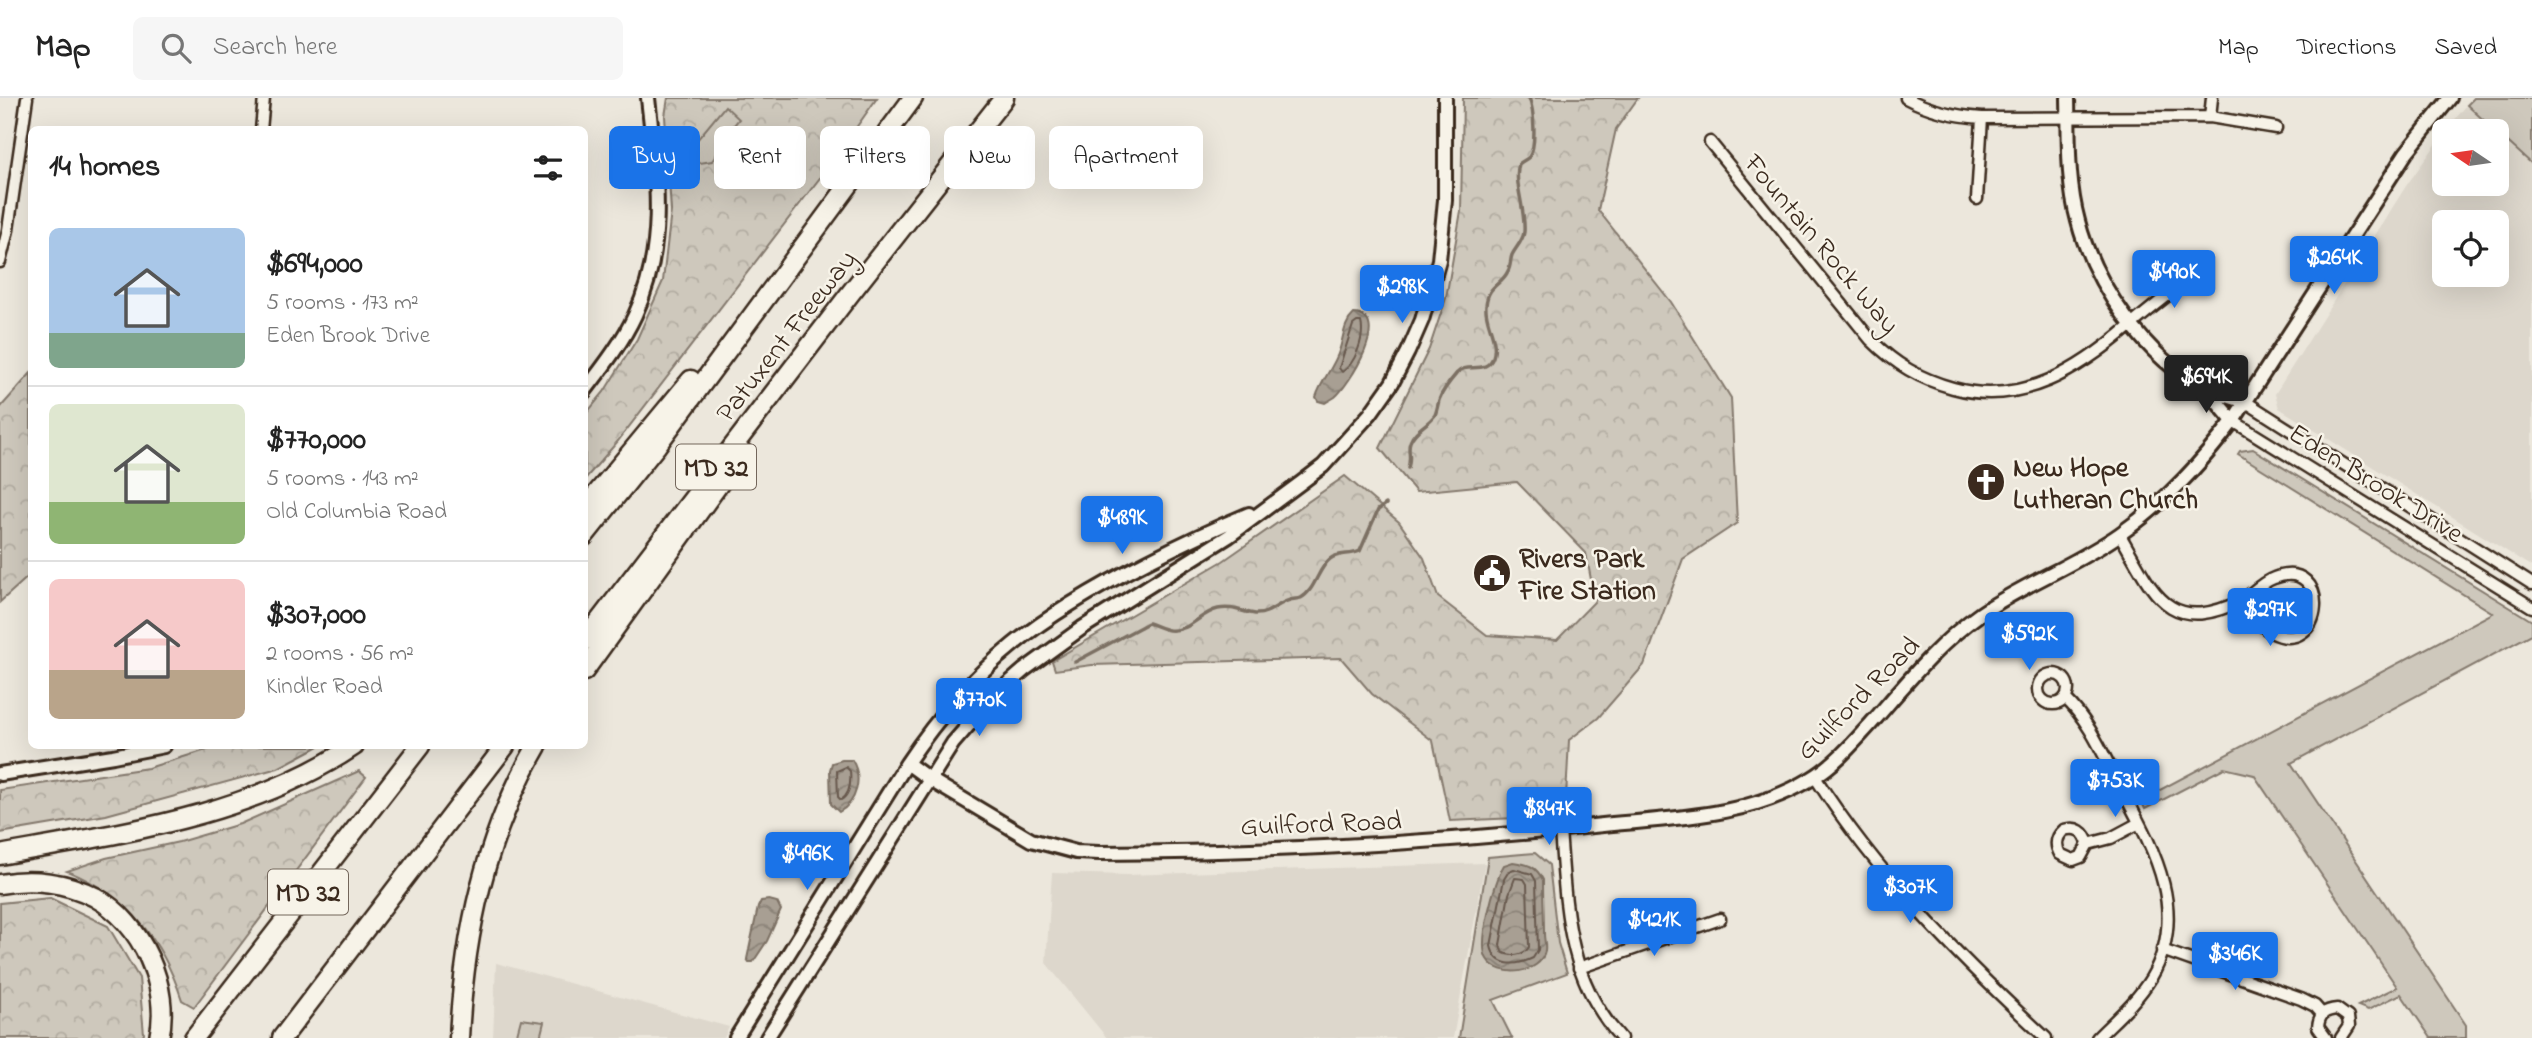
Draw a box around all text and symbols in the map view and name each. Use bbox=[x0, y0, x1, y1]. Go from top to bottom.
search box bbox=[133, 17, 623, 80]
text: Map bbox=[35, 24, 91, 72]
icon: search bbox=[157, 29, 195, 67]
text: Search here bbox=[213, 29, 337, 67]
text: Map bbox=[2218, 31, 2259, 66]
text: Directions bbox=[2297, 31, 2396, 66]
text: Saved bbox=[2434, 31, 2497, 66]
north arrow bbox=[2432, 119, 2510, 196]
map controls bbox=[2432, 119, 2509, 287]
chip: Buy bbox=[609, 126, 700, 189]
chip: Rent bbox=[714, 126, 806, 189]
chip: Filters bbox=[820, 126, 930, 189]
chip: New bbox=[944, 126, 1035, 189]
chip: Apartment bbox=[1049, 126, 1203, 189]
street label: Fountain Rock Way bbox=[1732, 145, 1908, 344]
text: 14 homes bbox=[49, 146, 160, 190]
icon: filters bbox=[529, 149, 567, 187]
button: locate bbox=[2432, 210, 2509, 287]
pin: $264K bbox=[2285, 236, 2383, 296]
street label: Patuxent Freeway bbox=[707, 242, 868, 432]
text: $264K bbox=[2306, 242, 2362, 275]
text: $694,000 bbox=[266, 243, 363, 287]
pin: $490K bbox=[2125, 250, 2223, 310]
icon: home bbox=[105, 256, 189, 340]
text: $490K bbox=[2148, 256, 2200, 289]
pin: $298K bbox=[1353, 266, 1451, 325]
text: $298K bbox=[1376, 271, 1428, 304]
text: 5 rooms · 173 m² bbox=[266, 287, 419, 320]
text: Eden Brook Drive bbox=[266, 320, 430, 353]
pin: $694K bbox=[2157, 356, 2255, 415]
text: $694K bbox=[2180, 361, 2232, 394]
street label: Eden Brook Drive bbox=[2280, 415, 2471, 555]
text: $770,000 bbox=[266, 419, 366, 463]
icon: home bbox=[105, 432, 189, 516]
road number: MD 32 bbox=[676, 444, 756, 490]
place label: New Hope Lutheran Church bbox=[2013, 449, 2198, 522]
church icon: New Hope Lutheran Church bbox=[1965, 461, 2007, 503]
text: 5 rooms · 143 m² bbox=[266, 463, 419, 496]
text: Old Columbia Road bbox=[266, 496, 447, 529]
pin: $489K bbox=[1073, 496, 1171, 556]
text: $489K bbox=[1097, 502, 1147, 535]
place label: Rivers Park Fire Station bbox=[1517, 540, 1656, 613]
public building icon: Rivers Park Fire Station bbox=[1471, 552, 1513, 594]
pin: $297K bbox=[2221, 588, 2319, 648]
text: $307,000 bbox=[266, 594, 366, 638]
text: $297K bbox=[2244, 594, 2296, 627]
icon: home bbox=[105, 607, 189, 691]
pin: $592K bbox=[1980, 612, 2078, 672]
text: $592K bbox=[2001, 618, 2057, 651]
street label: Guilford Road bbox=[1788, 628, 1931, 771]
text: 2 rooms · 56 m² bbox=[266, 638, 414, 671]
text: Kindler Road bbox=[266, 671, 383, 704]
pin: $770K bbox=[930, 678, 1028, 738]
text: $770K bbox=[952, 684, 1006, 717]
pin: $753K bbox=[2066, 760, 2164, 819]
text: $753K bbox=[2086, 765, 2144, 798]
pin: $847K bbox=[1500, 788, 1598, 847]
text: $847K bbox=[1523, 793, 1575, 826]
street label: Guilford Road bbox=[1240, 802, 1403, 849]
pin: $496K bbox=[758, 832, 856, 892]
text: $496K bbox=[781, 838, 833, 871]
pin: $307K bbox=[1861, 866, 1959, 925]
road number: MD 32 bbox=[268, 870, 348, 914]
text: $307K bbox=[1883, 871, 1937, 904]
pin: $421K bbox=[1605, 898, 1703, 958]
text: $421K bbox=[1627, 904, 1681, 937]
pin: $346K bbox=[2186, 932, 2284, 992]
text: $346K bbox=[2208, 938, 2262, 971]

